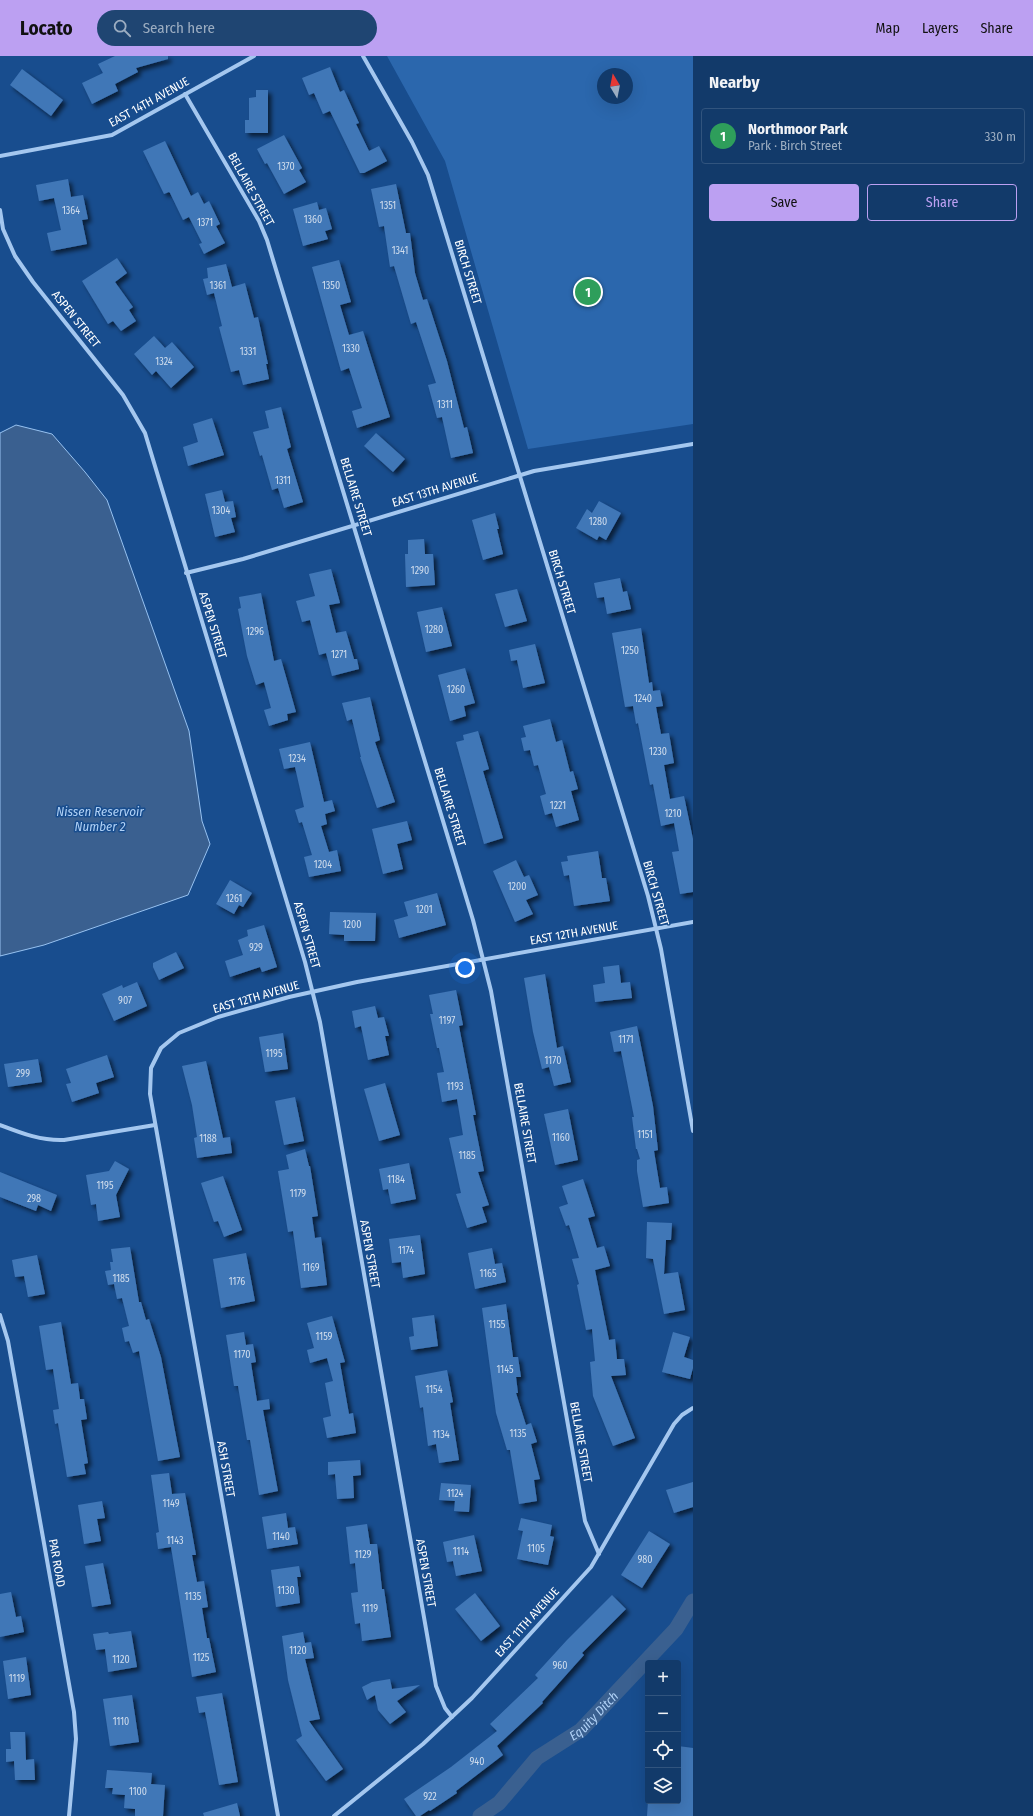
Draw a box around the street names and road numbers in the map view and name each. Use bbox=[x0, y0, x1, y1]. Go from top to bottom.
street label: EAST 14TH AVENUE bbox=[107, 74, 192, 130]
street label: BELLAIRE STREET bbox=[225, 150, 277, 229]
street label: BIRCH STREET bbox=[452, 238, 485, 306]
street label: ASPEN STREET bbox=[49, 288, 103, 351]
street label: BELLAIRE STREET bbox=[337, 456, 375, 539]
street label: EAST 13TH AVENUE bbox=[390, 470, 480, 510]
street label: BIRCH STREET bbox=[546, 548, 579, 616]
street label: ASPEN STREET bbox=[196, 590, 230, 660]
street label: BELLAIRE STREET bbox=[431, 766, 469, 849]
street label: BIRCH STREET bbox=[640, 859, 672, 928]
street label: ASPEN STREET bbox=[291, 900, 323, 970]
street label: EAST 12TH AVENUE bbox=[529, 918, 620, 948]
street label: EAST 12TH AVENUE bbox=[211, 978, 301, 1016]
street label: BELLAIRE STREET bbox=[511, 1081, 539, 1165]
street label: ASPEN STREET bbox=[357, 1219, 383, 1290]
street label: BELLAIRE STREET bbox=[567, 1400, 595, 1484]
street label: ASH STREET bbox=[214, 1440, 238, 1499]
street label: PAR ROAD bbox=[46, 1538, 68, 1588]
street label: ASPEN STREET bbox=[413, 1538, 439, 1609]
street label: EAST 11TH AVENUE bbox=[492, 1584, 562, 1660]

